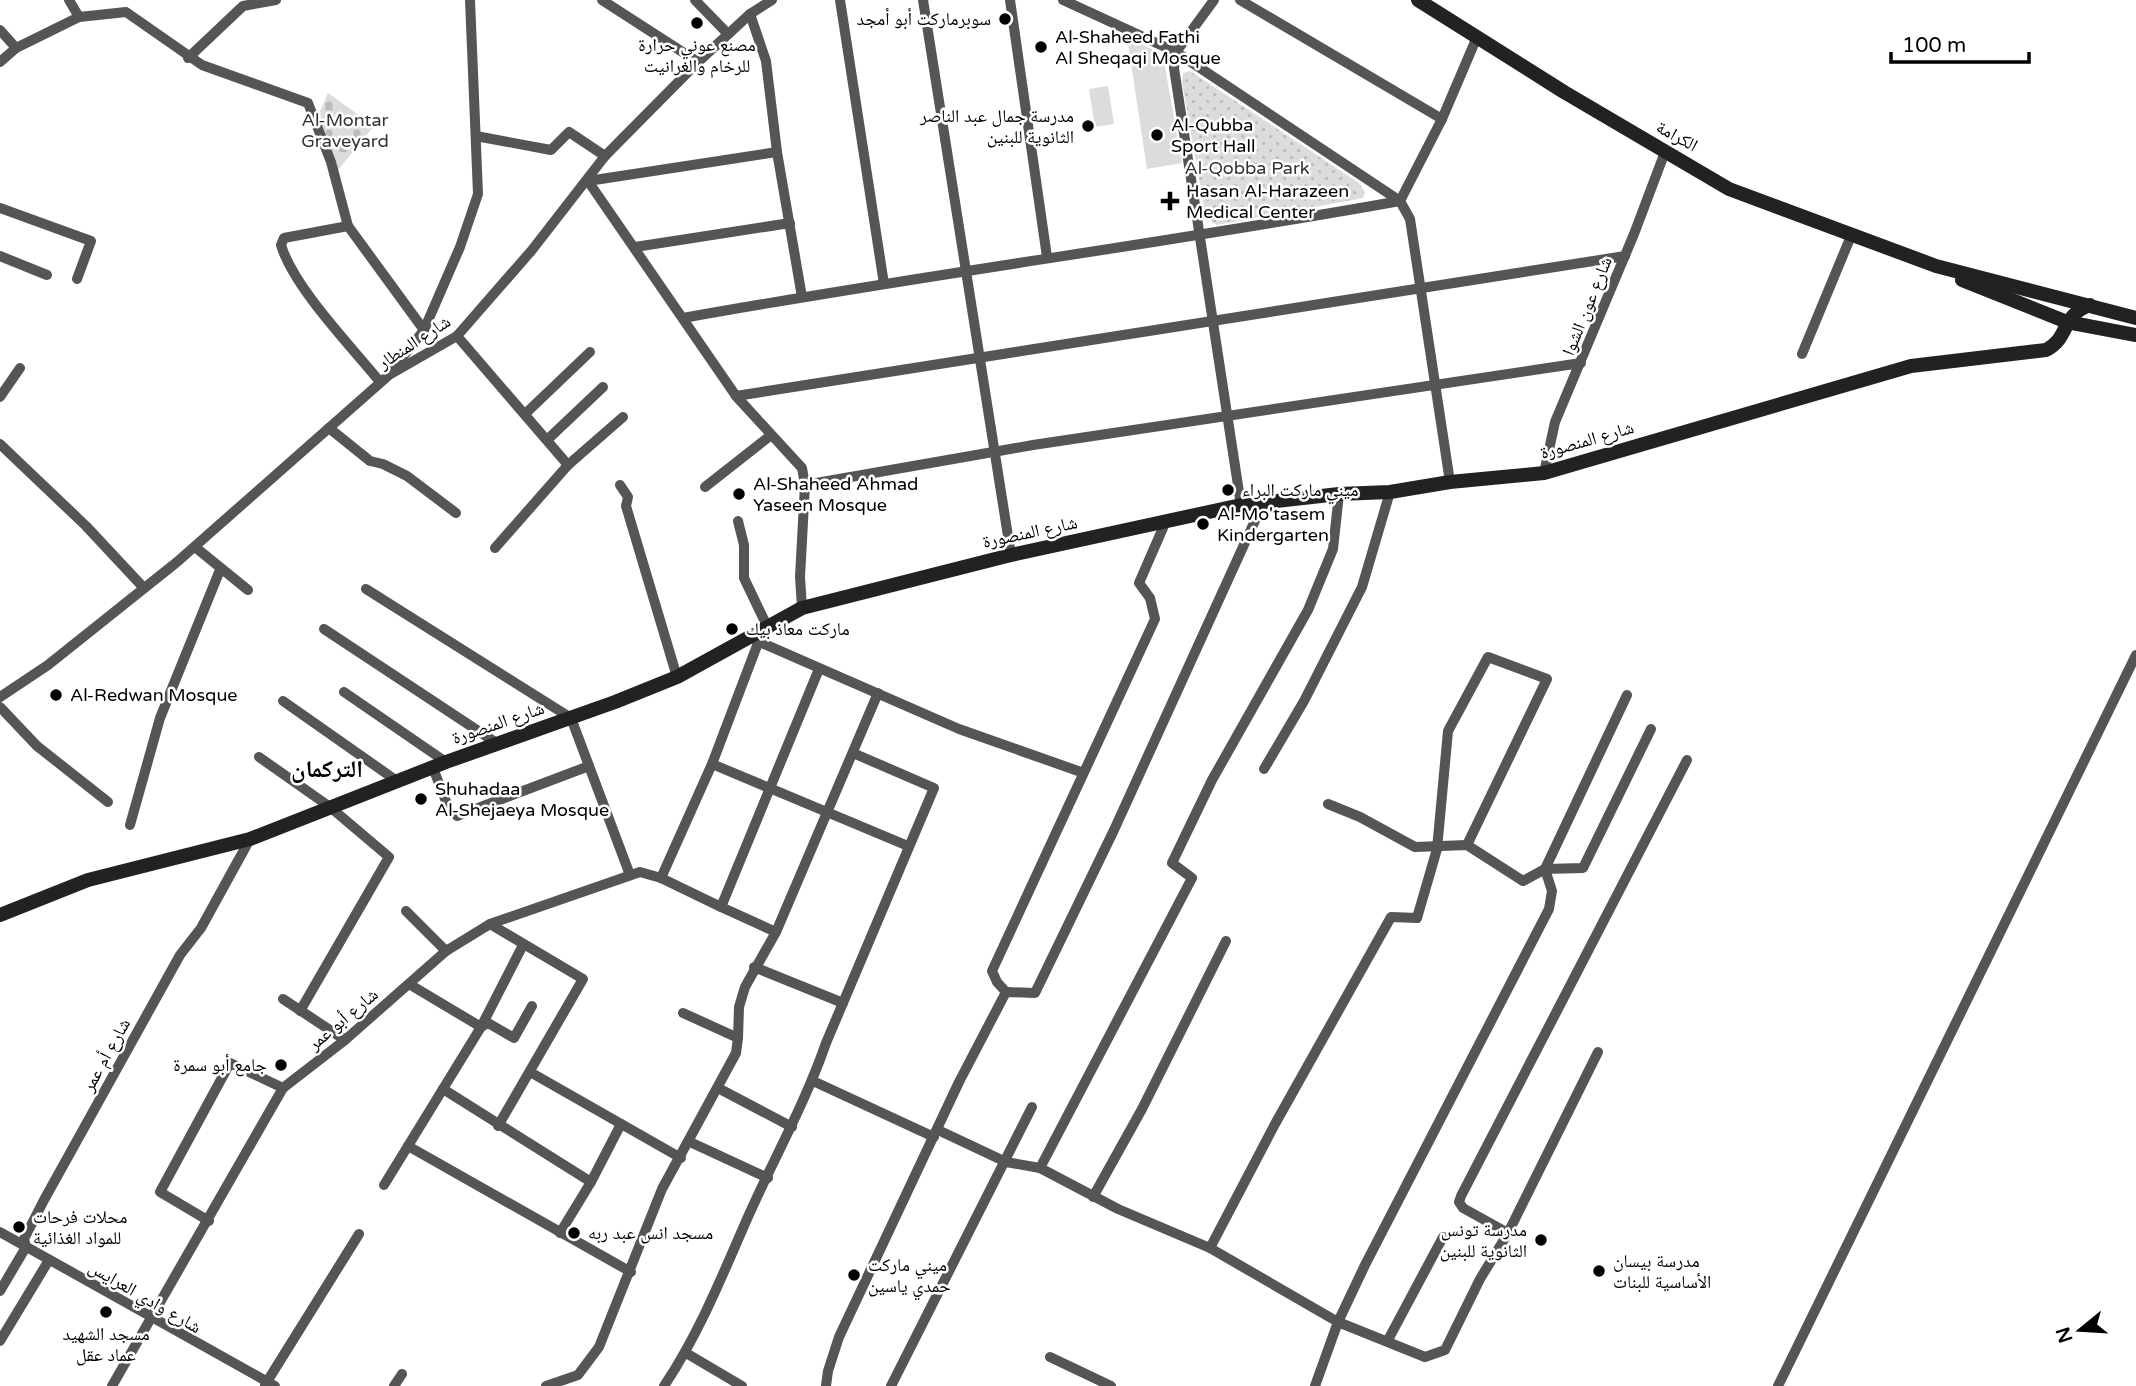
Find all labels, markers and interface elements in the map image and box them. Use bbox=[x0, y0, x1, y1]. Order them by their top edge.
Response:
place label: سوبرماركت أبو أمجد bbox=[857, 8, 991, 30]
marker: سوبرماركت أبو أمجد bbox=[997, 11, 1013, 27]
marker: مصنع عوني حرارة للرخام والغرانيت bbox=[689, 15, 705, 31]
scale bar bbox=[1891, 21, 2029, 65]
place label: Al-Shaheed Fathi Al Sheqaqi Mosque bbox=[1055, 26, 1221, 69]
text: 100 m bbox=[1902, 33, 1966, 58]
place label: مصنع عوني حرارة للرخام والغرانيت bbox=[638, 34, 756, 78]
marker: Al-Shaheed Fathi Al Sheqaqi Mosque bbox=[1033, 39, 1049, 55]
place label: مدرسة جمال عبد الناصر الثانوية للبنين bbox=[919, 105, 1074, 148]
park label: Al-Montar Graveyard bbox=[301, 109, 389, 152]
place label: Al-Qubba Sport Hall bbox=[1171, 114, 1255, 157]
street label: الكرامة bbox=[1652, 116, 1702, 156]
marker: مدرسة جمال عبد الناصر الثانوية للبنين bbox=[1080, 118, 1096, 134]
marker: Al-Qubba Sport Hall bbox=[1149, 127, 1165, 143]
park label: Al-Qobba Park bbox=[1184, 157, 1310, 179]
place label: Hasan Al-Harazeen Medical Center bbox=[1186, 180, 1349, 223]
marker: Hasan Al-Harazeen Medical Center bbox=[1160, 191, 1180, 211]
street label: شارع عون الشوا bbox=[1557, 253, 1617, 359]
street label: شارع المنطار bbox=[373, 310, 455, 374]
street label: شارع المنصورة bbox=[1538, 416, 1636, 464]
place label: Al-Shaheed Ahmad Yaseen Mosque bbox=[753, 473, 918, 516]
place label: ميني ماركت البراء bbox=[1242, 479, 1358, 505]
marker: ميني ماركت البراء bbox=[1220, 482, 1236, 498]
marker: Al-Shaheed Ahmad Yaseen Mosque bbox=[731, 486, 747, 502]
place label: Al-Mo'tasem Kindergarten bbox=[1217, 503, 1329, 546]
street label: شارع المنصورة bbox=[981, 511, 1079, 553]
marker: Al-Mo'tasem Kindergarten bbox=[1195, 516, 1211, 532]
place label: ماركت معاذ بيك bbox=[746, 618, 850, 640]
marker: ماركت معاذ بيك bbox=[724, 621, 740, 637]
place label: Al-Redwan Mosque bbox=[70, 684, 238, 706]
marker: Al-Redwan Mosque bbox=[48, 687, 64, 703]
street label: شارع المنصورة bbox=[449, 697, 547, 749]
district label: التركمان bbox=[291, 755, 363, 784]
place label: Shuhadaa Al-Shejaeya Mosque bbox=[435, 778, 609, 821]
marker: Shuhadaa Al-Shejaeya Mosque bbox=[413, 791, 429, 807]
street label: شارع أبو عمر bbox=[303, 983, 383, 1055]
street label: شارع أم عمر bbox=[76, 1014, 136, 1097]
place label: جامع أبو سمرة bbox=[173, 1054, 267, 1077]
marker: جامع أبو سمرة bbox=[273, 1057, 289, 1073]
place label: محلات فرحات للمواد الغذائية bbox=[33, 1206, 127, 1249]
marker: محلات فرحات للمواد الغذائية bbox=[11, 1219, 27, 1235]
place label: مدرسة تونس الثانوية للبنين bbox=[1440, 1219, 1527, 1262]
place label: مسجد انس عبد ربه bbox=[588, 1222, 713, 1244]
marker: مسجد انس عبد ربه bbox=[566, 1225, 582, 1241]
marker: مدرسة تونس الثانوية للبنين bbox=[1533, 1232, 1549, 1248]
place label: مدرسة بيسان الأساسية للبنات bbox=[1613, 1250, 1711, 1293]
place label: ميني ماركت حمدي ياسين bbox=[868, 1254, 951, 1301]
street label: شارع وادي العرايس bbox=[83, 1256, 205, 1341]
marker: مدرسة بيسان الأساسية للبنات bbox=[1591, 1263, 1607, 1279]
marker: ميني ماركت حمدي ياسين bbox=[846, 1267, 862, 1283]
north arrow bbox=[2045, 1295, 2115, 1365]
marker: مسجد الشهيد عماد عقل bbox=[98, 1304, 114, 1320]
place label: مسجد الشهيد عماد عقل bbox=[62, 1323, 150, 1366]
text: N bbox=[2052, 1324, 2078, 1346]

